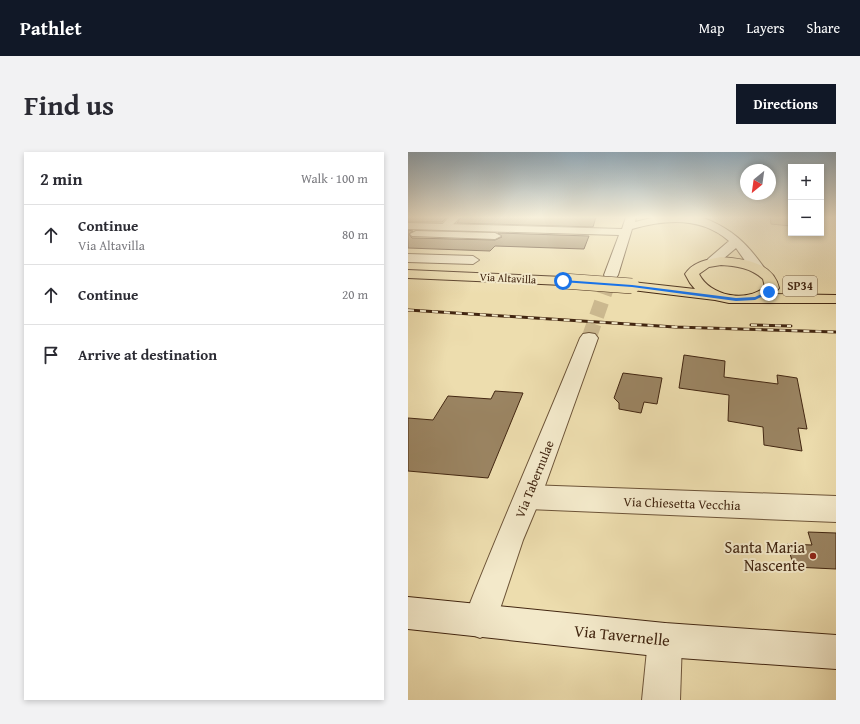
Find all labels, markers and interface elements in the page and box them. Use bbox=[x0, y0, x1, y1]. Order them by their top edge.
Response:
text: Pathlet bbox=[20, 14, 82, 42]
text: Map bbox=[699, 18, 725, 38]
text: Layers bbox=[747, 18, 785, 38]
text: Share bbox=[807, 18, 840, 38]
text: Find us bbox=[24, 84, 114, 125]
button: Directions bbox=[736, 84, 836, 124]
north arrow bbox=[740, 164, 776, 200]
map controls bbox=[788, 164, 824, 236]
button: + bbox=[788, 164, 824, 200]
text: 2 min bbox=[40, 166, 82, 191]
text: Walk · 100 m bbox=[301, 169, 368, 188]
button: − bbox=[788, 200, 824, 236]
text: Continue bbox=[78, 215, 139, 236]
icon: ahead bbox=[40, 224, 62, 246]
text: 80 m bbox=[342, 225, 368, 244]
text: Via Altavilla bbox=[78, 236, 145, 255]
street label: Via Altavilla bbox=[479, 269, 537, 288]
route start bbox=[554, 272, 572, 290]
road number: SP34 bbox=[783, 276, 817, 296]
route end bbox=[760, 283, 778, 301]
icon: ahead bbox=[40, 284, 62, 306]
text: Continue bbox=[78, 284, 139, 305]
text: 20 m bbox=[342, 285, 368, 304]
icon: arrive bbox=[40, 344, 62, 366]
text: Arrive at destination bbox=[78, 344, 217, 365]
street label: Via Tabernulae bbox=[510, 437, 559, 521]
street label: Via Chiesetta Vecchia bbox=[623, 492, 742, 515]
place label: Santa Maria Nascente bbox=[725, 535, 805, 577]
marker: Santa Maria Nascente bbox=[808, 551, 818, 561]
street label: Via Tavernelle bbox=[573, 618, 671, 652]

